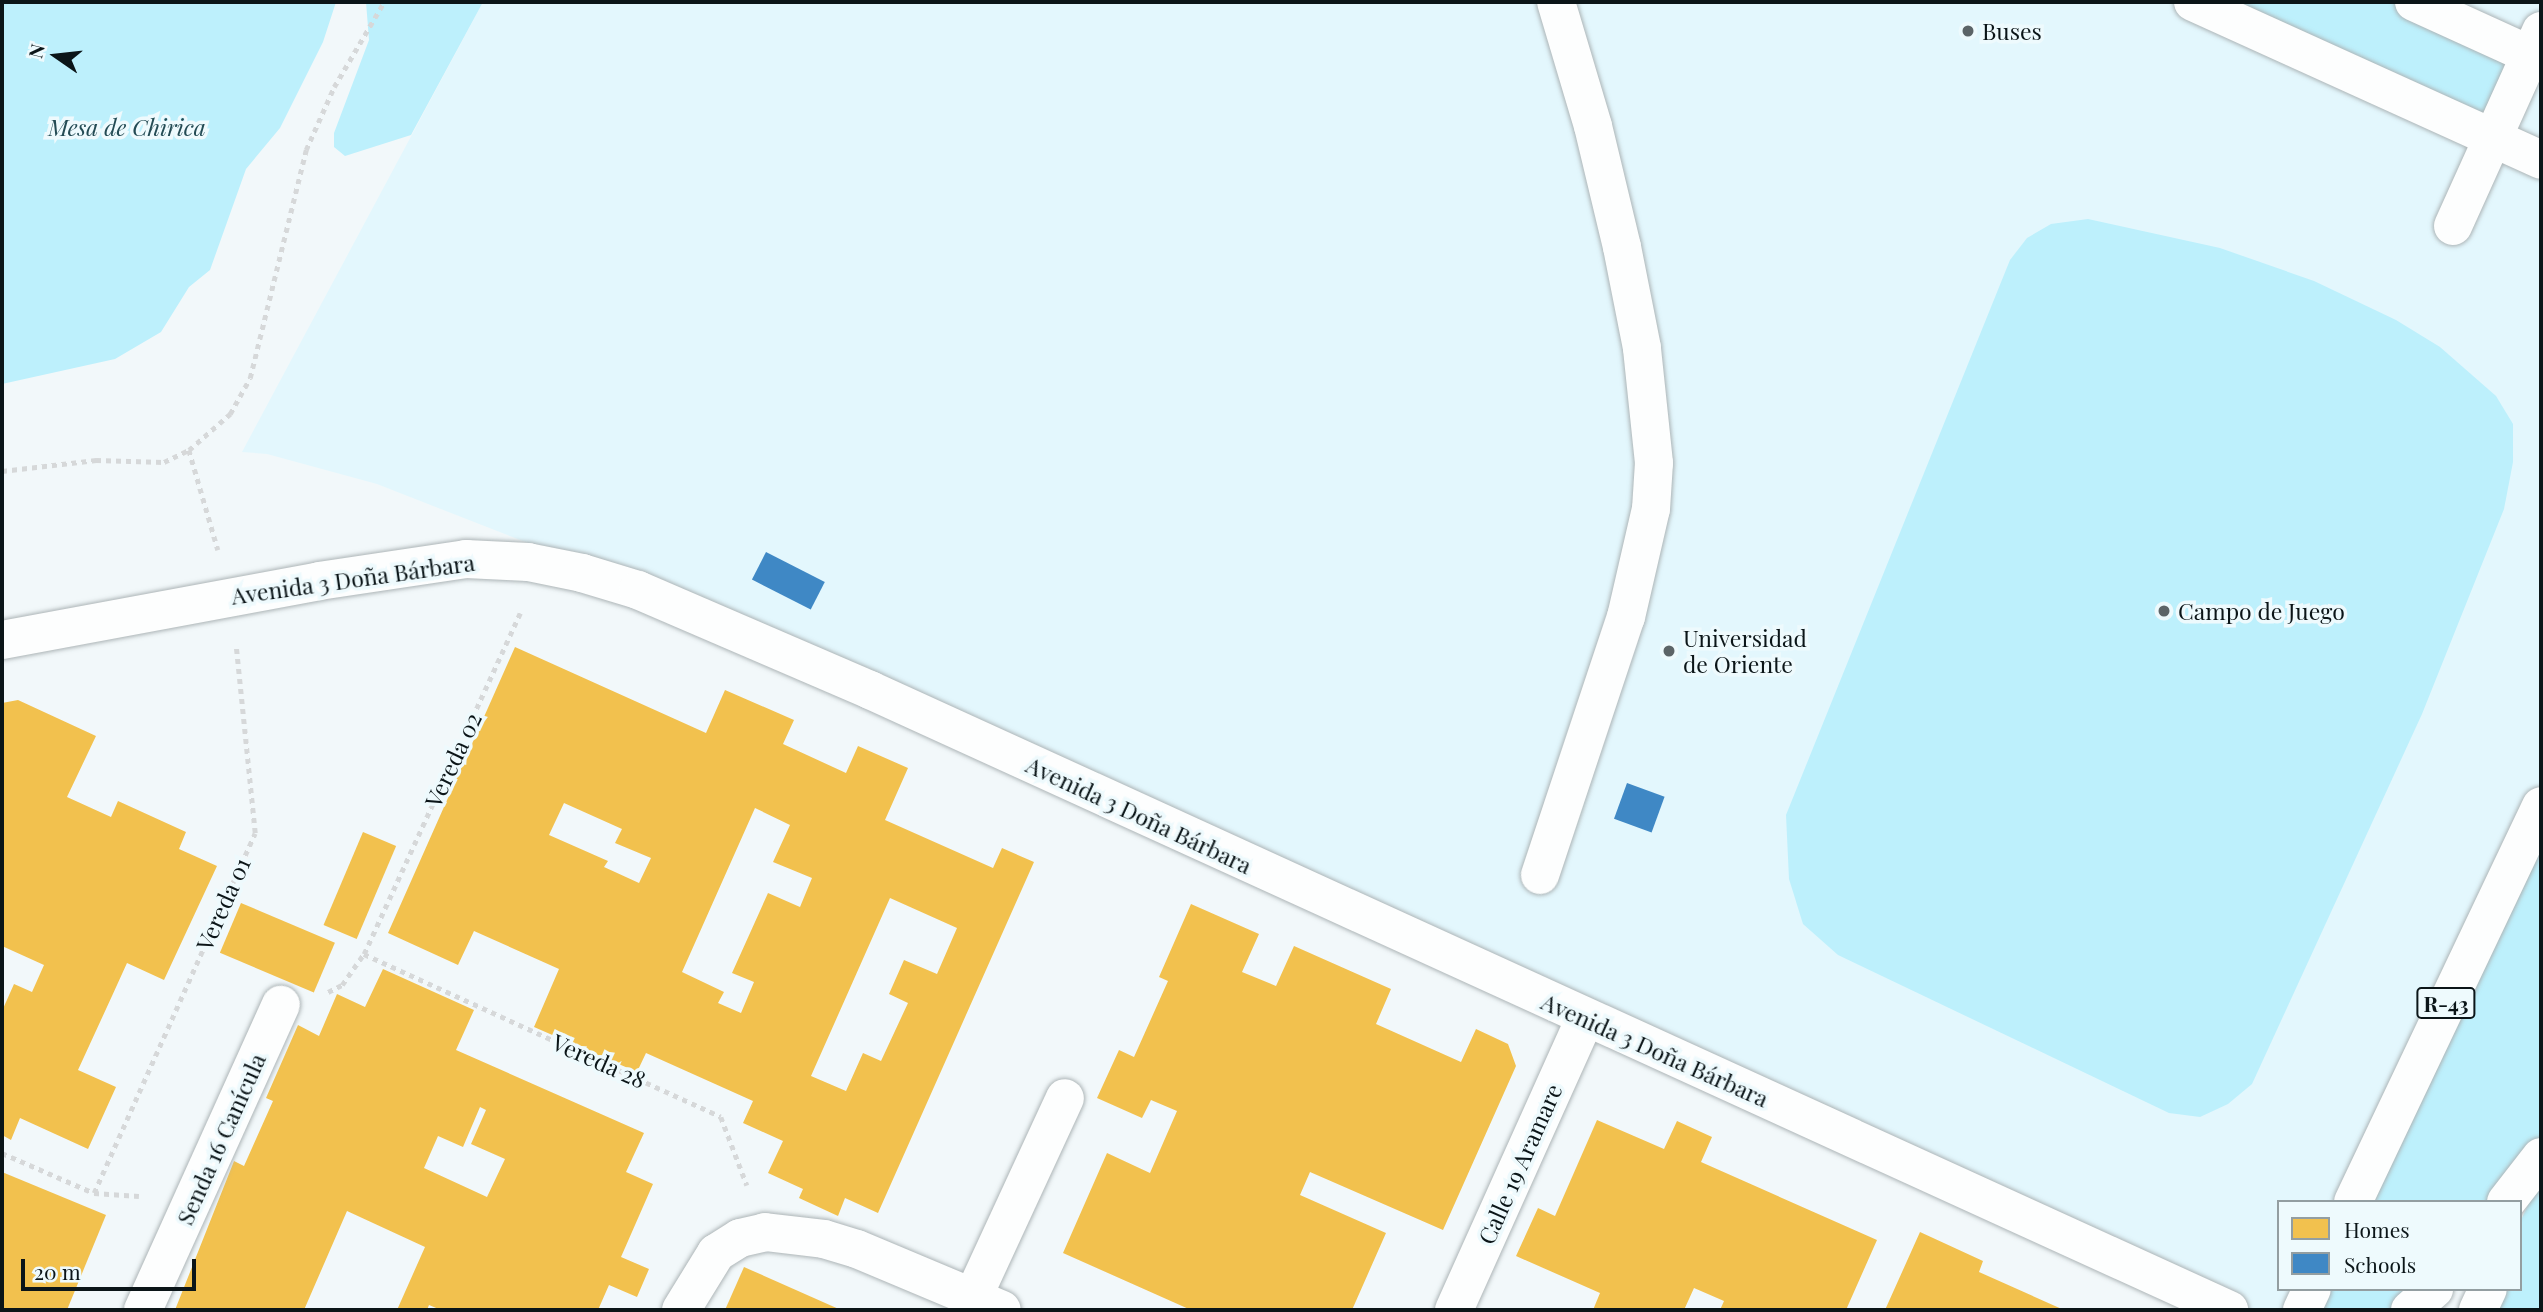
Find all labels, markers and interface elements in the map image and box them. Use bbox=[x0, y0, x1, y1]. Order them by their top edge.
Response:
place label: Buses bbox=[1982, 17, 2042, 45]
north arrow bbox=[21, 21, 91, 91]
marker: Buses bbox=[1960, 23, 1976, 39]
text: N bbox=[21, 41, 50, 61]
park label: Mesa de Chirica bbox=[48, 113, 206, 141]
street label: Avenida 3 Doña Bárbara bbox=[229, 548, 477, 610]
place label: Campo de Juego bbox=[2178, 597, 2345, 625]
marker: Campo de Juego bbox=[2156, 603, 2172, 619]
place label: Universidad de Oriente bbox=[1683, 624, 1807, 678]
marker: Universidad de Oriente bbox=[1661, 643, 1677, 659]
street label: Vereda 02 bbox=[419, 708, 487, 812]
street label: Avenida 3 Doña Bárbara bbox=[1022, 750, 1256, 880]
street label: Vereda 01 bbox=[190, 853, 256, 955]
road number: R-43 bbox=[2416, 986, 2476, 1020]
street label: Avenida 3 Doña Bárbara bbox=[1537, 987, 1773, 1113]
street label: Vereda 28 bbox=[548, 1028, 650, 1094]
street label: Senda 16 Canícula bbox=[171, 1049, 271, 1229]
street label: Calle 19 Aramare bbox=[1472, 1079, 1568, 1249]
legend bbox=[2277, 1200, 2522, 1291]
text: Homes bbox=[2344, 1215, 2410, 1243]
scale bar bbox=[24, 1246, 200, 1290]
text: Schools bbox=[2344, 1250, 2416, 1278]
text: 20 m bbox=[34, 1257, 81, 1285]

